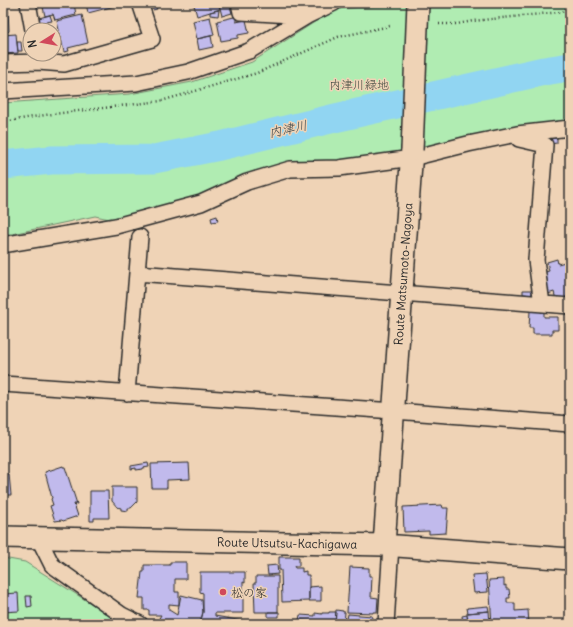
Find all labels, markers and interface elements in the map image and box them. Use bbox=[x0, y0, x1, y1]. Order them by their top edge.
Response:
north arrow bbox=[22, 22, 62, 62]
text: N bbox=[25, 39, 40, 49]
park label: 内津川緑地 bbox=[329, 77, 389, 92]
water label: 内津川 bbox=[267, 117, 309, 141]
street label: Route Matsumoto-Nagoya bbox=[391, 202, 415, 346]
street label: Route Utsutsu-Kachigawa bbox=[217, 534, 357, 552]
place label: 松の家 bbox=[231, 585, 267, 600]
marker: 松の家 bbox=[218, 587, 228, 597]

